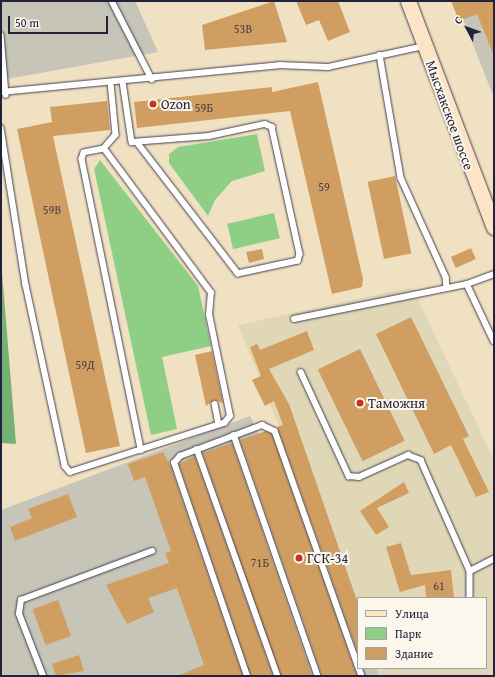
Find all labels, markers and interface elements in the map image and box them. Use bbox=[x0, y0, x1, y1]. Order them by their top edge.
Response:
scale bar bbox=[10, 8, 110, 34]
north arrow bbox=[447, 8, 487, 48]
text: С bbox=[450, 13, 466, 28]
text: 50 m bbox=[15, 14, 39, 31]
house number: 53В bbox=[234, 22, 252, 36]
street label: Мысхакское шоссе bbox=[422, 58, 478, 172]
place label: Ozon bbox=[161, 96, 191, 112]
marker: Ozon bbox=[148, 99, 158, 109]
house number: 59Б bbox=[195, 101, 213, 115]
house number: 59 bbox=[318, 180, 330, 194]
house number: 59В bbox=[43, 203, 61, 217]
house number: 59Д bbox=[75, 358, 95, 372]
place label: Таможня bbox=[368, 395, 425, 411]
marker: Таможня bbox=[355, 398, 365, 408]
place label: ГСК-34 bbox=[307, 550, 348, 566]
marker: ГСК-34 bbox=[294, 553, 304, 563]
house number: 71Б bbox=[251, 556, 269, 570]
house number: 61 bbox=[433, 579, 445, 593]
legend bbox=[357, 597, 487, 669]
text: Улица bbox=[395, 605, 429, 622]
text: Парк bbox=[395, 625, 421, 642]
text: Здание bbox=[395, 645, 433, 662]

